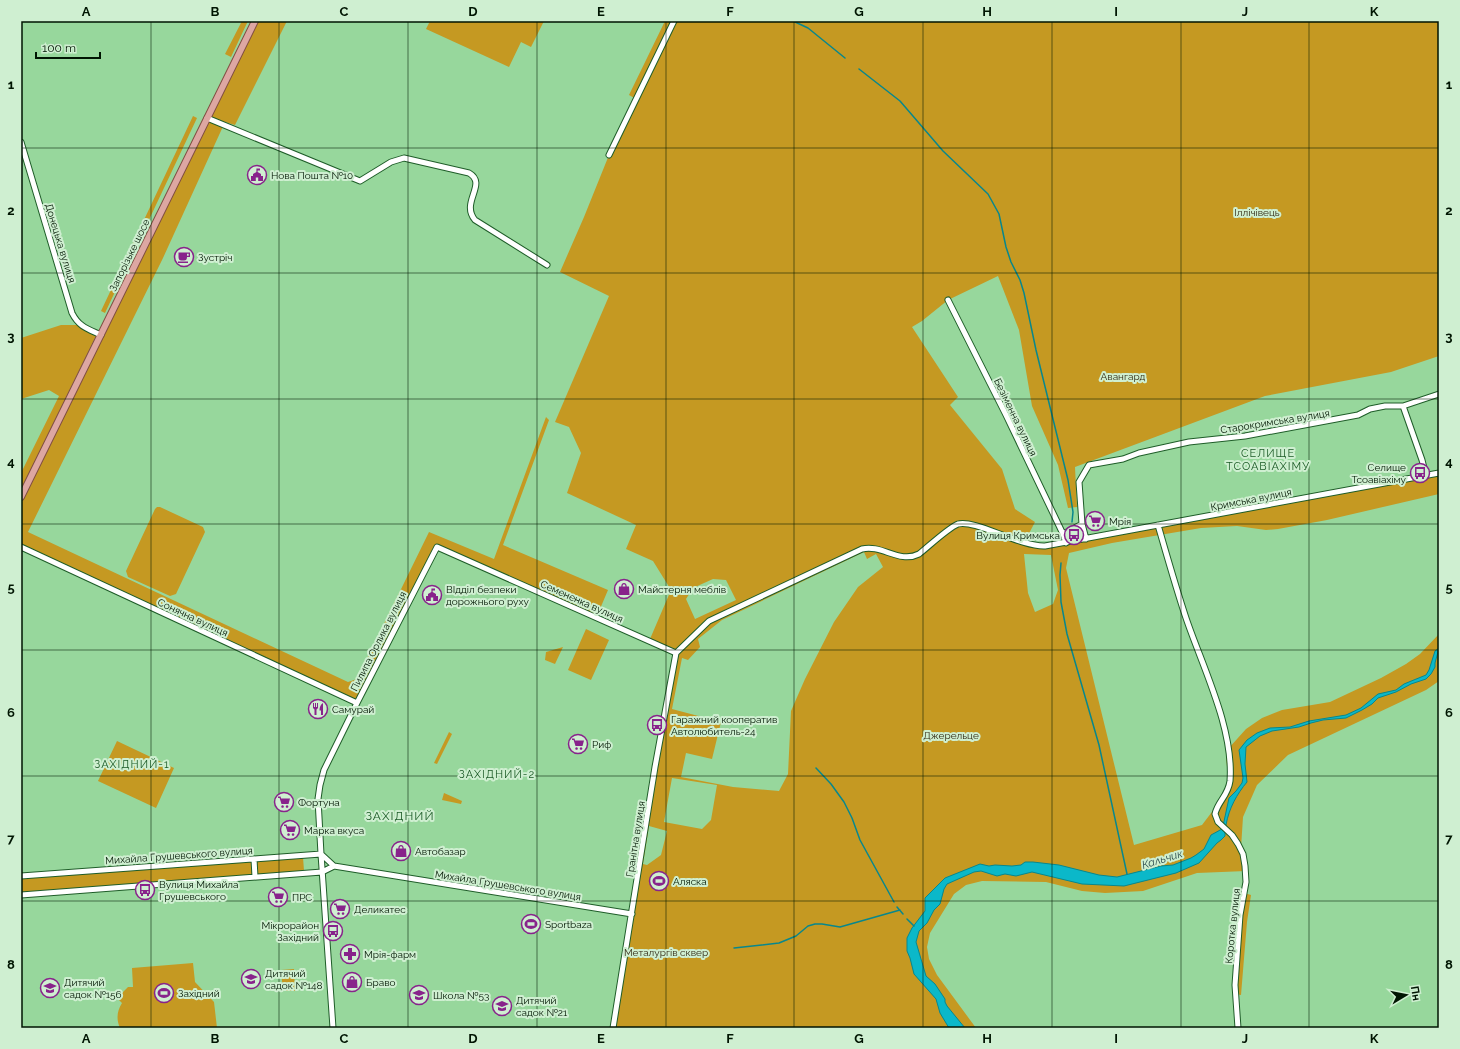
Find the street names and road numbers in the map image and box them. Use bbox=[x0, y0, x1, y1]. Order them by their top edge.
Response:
street label: Донецька вулиця bbox=[43, 202, 78, 284]
street label: Запорізьке шосе bbox=[107, 217, 152, 293]
street label: Безіменна вулиця bbox=[992, 377, 1039, 458]
street label: Старокримська вулиця bbox=[1220, 407, 1330, 436]
street label: Кримська вулиця bbox=[1210, 486, 1293, 513]
street label: Семененка вулиця bbox=[539, 578, 625, 625]
street label: Пилипа Орлика вулиця bbox=[349, 590, 408, 693]
street label: Сонячна вулиця bbox=[156, 596, 230, 639]
street label: Гранітна вулиця bbox=[624, 800, 647, 878]
street label: Михайла Грушевського вулиця bbox=[105, 845, 253, 866]
street label: Михайла Грушевського вулиця bbox=[434, 869, 582, 902]
street label: Коротка вулиця bbox=[1223, 888, 1242, 964]

